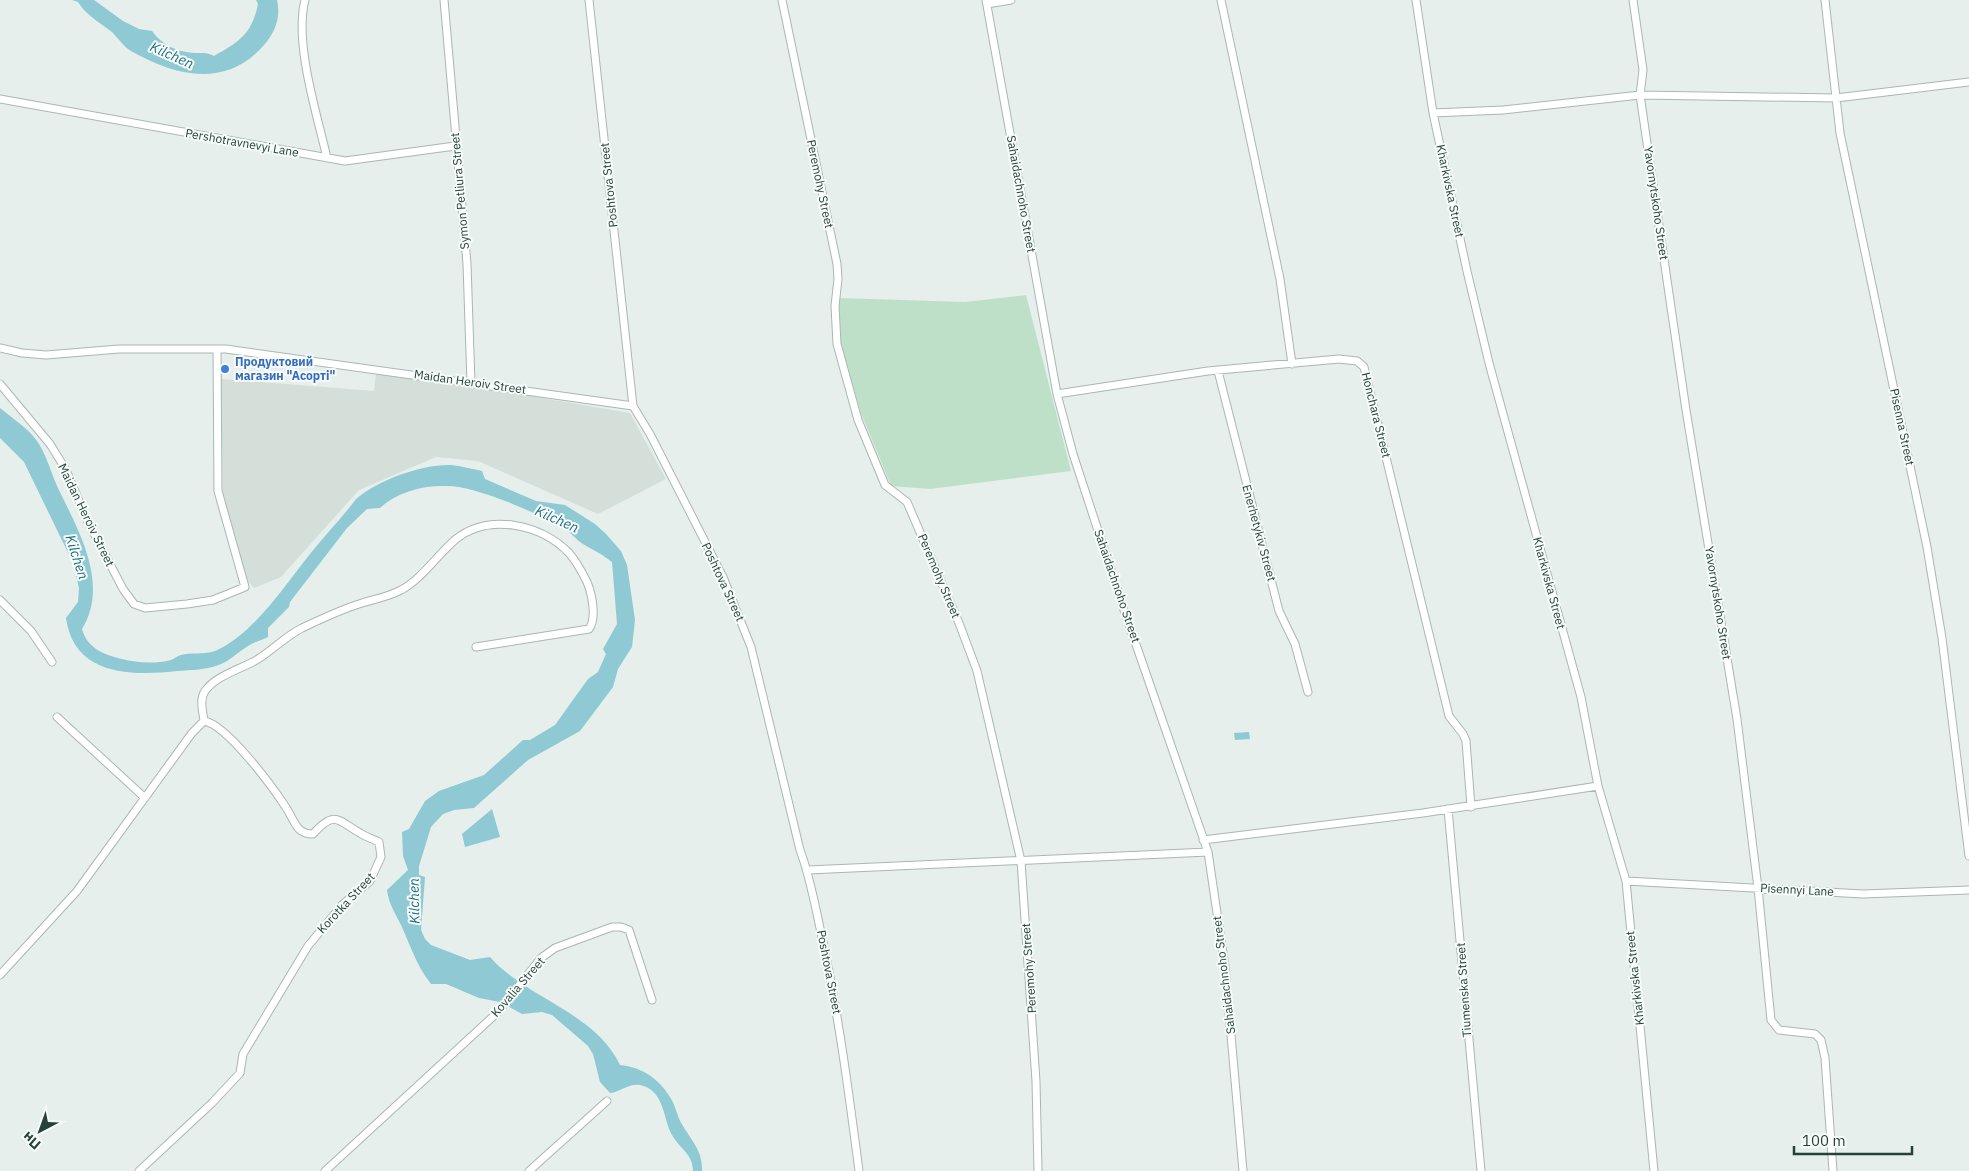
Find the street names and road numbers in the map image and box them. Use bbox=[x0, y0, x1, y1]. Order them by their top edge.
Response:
street label: Pershotravnevyi Lane bbox=[184, 125, 300, 160]
street label: Symon Petliura Street bbox=[447, 132, 472, 250]
street label: Sahaidachnoho Street bbox=[1004, 134, 1039, 254]
street label: Peremohy Street bbox=[804, 138, 837, 230]
street label: Poshtova Street bbox=[597, 142, 620, 228]
street label: Kharkivska Street bbox=[1433, 143, 1468, 239]
street label: Yavornytskoho Street bbox=[1641, 145, 1672, 261]
street label: Maidan Heroiv Street bbox=[413, 366, 527, 397]
street label: Honchara Street bbox=[1359, 370, 1394, 459]
street label: Pisenna Street bbox=[1887, 387, 1918, 467]
street label: Maidan Heroiv Street bbox=[55, 461, 118, 569]
street label: Enerhetykiv Street bbox=[1239, 483, 1280, 583]
street label: Sahaidachnoho Street bbox=[1091, 527, 1144, 644]
street label: Peremohy Street bbox=[915, 531, 964, 620]
street label: Kharkivska Street bbox=[1530, 535, 1569, 631]
street label: Poshtova Street bbox=[699, 540, 748, 624]
street label: Yavornytskoho Street bbox=[1702, 545, 1735, 661]
street label: Korotka Street bbox=[314, 869, 378, 936]
street label: Pisennyi Lane bbox=[1760, 880, 1835, 899]
street label: Sahaidachnoho Street bbox=[1209, 915, 1238, 1035]
street label: Peremohy Street bbox=[1018, 923, 1039, 1014]
street label: Poshtova Street bbox=[814, 929, 845, 1015]
street label: Kharkivska Street bbox=[1622, 930, 1647, 1026]
street label: Tiumenska Street bbox=[1453, 942, 1474, 1038]
street label: Kovalia Street bbox=[488, 954, 548, 1020]

